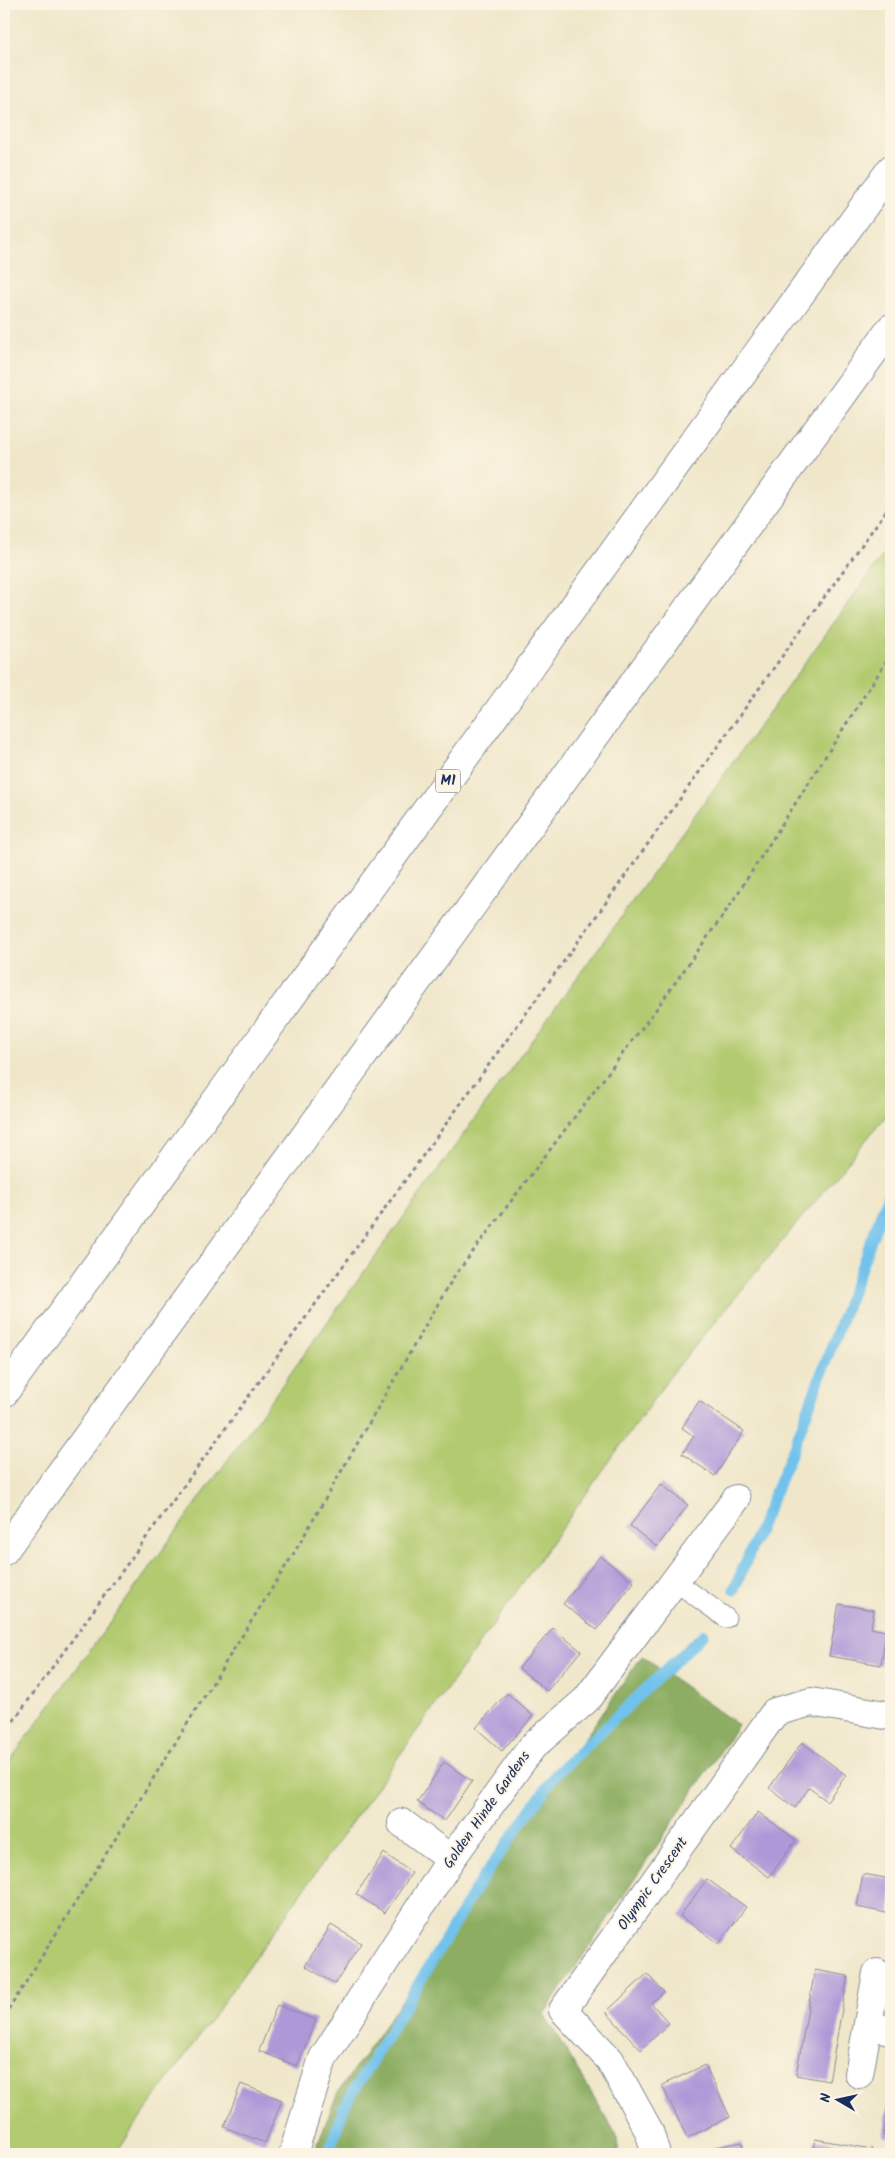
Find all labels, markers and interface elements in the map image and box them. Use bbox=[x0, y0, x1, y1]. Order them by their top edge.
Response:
road number: M1 bbox=[436, 769, 460, 792]
street label: Golden Hinde Gardens bbox=[437, 1745, 537, 1874]
street label: Olympic Crescent bbox=[612, 1832, 694, 1936]
north arrow bbox=[812, 2076, 862, 2126]
text: N bbox=[815, 2092, 838, 2104]

